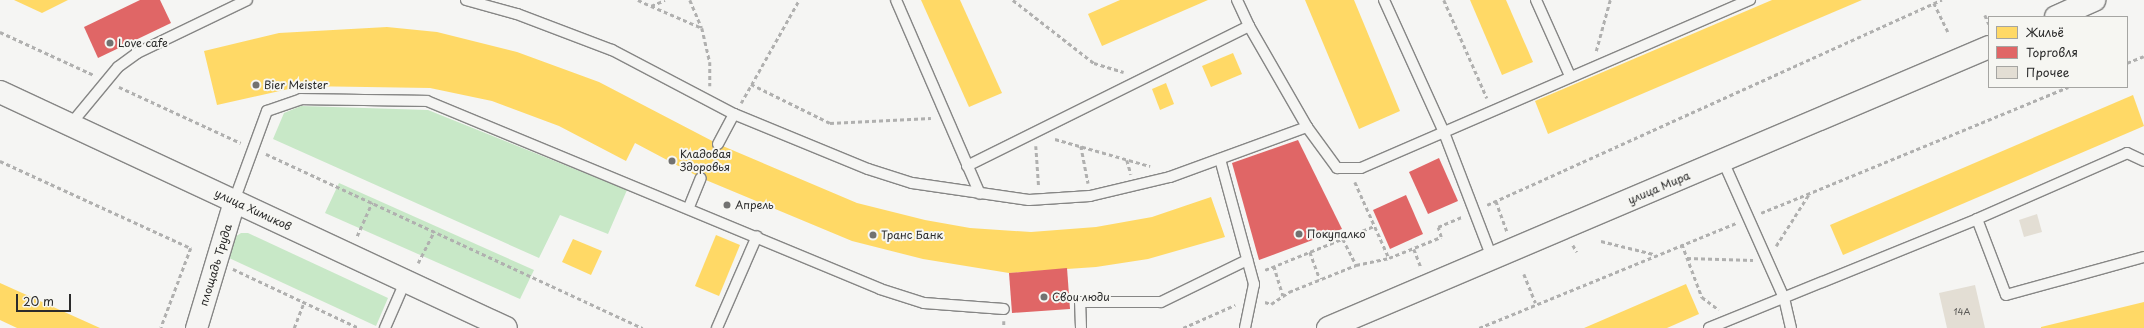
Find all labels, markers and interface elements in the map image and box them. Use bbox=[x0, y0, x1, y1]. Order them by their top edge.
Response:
legend bbox=[1988, 16, 2128, 88]
text: Жильё bbox=[2026, 23, 2064, 41]
place label: Love cafe bbox=[118, 36, 168, 50]
marker: Love cafe bbox=[105, 38, 115, 48]
text: Торговля bbox=[2026, 43, 2078, 61]
text: Прочее bbox=[2026, 63, 2069, 81]
place label: Bier Meister bbox=[264, 78, 329, 92]
marker: Bier Meister bbox=[251, 80, 261, 90]
place label: Кладовая Здоровья bbox=[680, 148, 731, 174]
marker: Кладовая Здоровья bbox=[667, 156, 677, 166]
street label: улица Мира bbox=[1626, 169, 1692, 207]
street label: улица Химиков bbox=[212, 186, 294, 234]
place label: Апрель bbox=[735, 198, 774, 212]
marker: Апрель bbox=[722, 200, 732, 210]
street label: площадь Труда bbox=[197, 223, 235, 307]
place label: Покупалко bbox=[1307, 227, 1366, 241]
place label: Транс Банк bbox=[881, 228, 943, 242]
marker: Покупалко bbox=[1294, 229, 1304, 239]
marker: Транс Банк bbox=[868, 230, 878, 240]
scale bar bbox=[18, 286, 73, 312]
place label: Свои люди bbox=[1052, 290, 1110, 304]
text: 20 m bbox=[23, 292, 54, 310]
marker: Свои люди bbox=[1039, 292, 1049, 302]
house number: 14А bbox=[1954, 306, 1970, 316]

